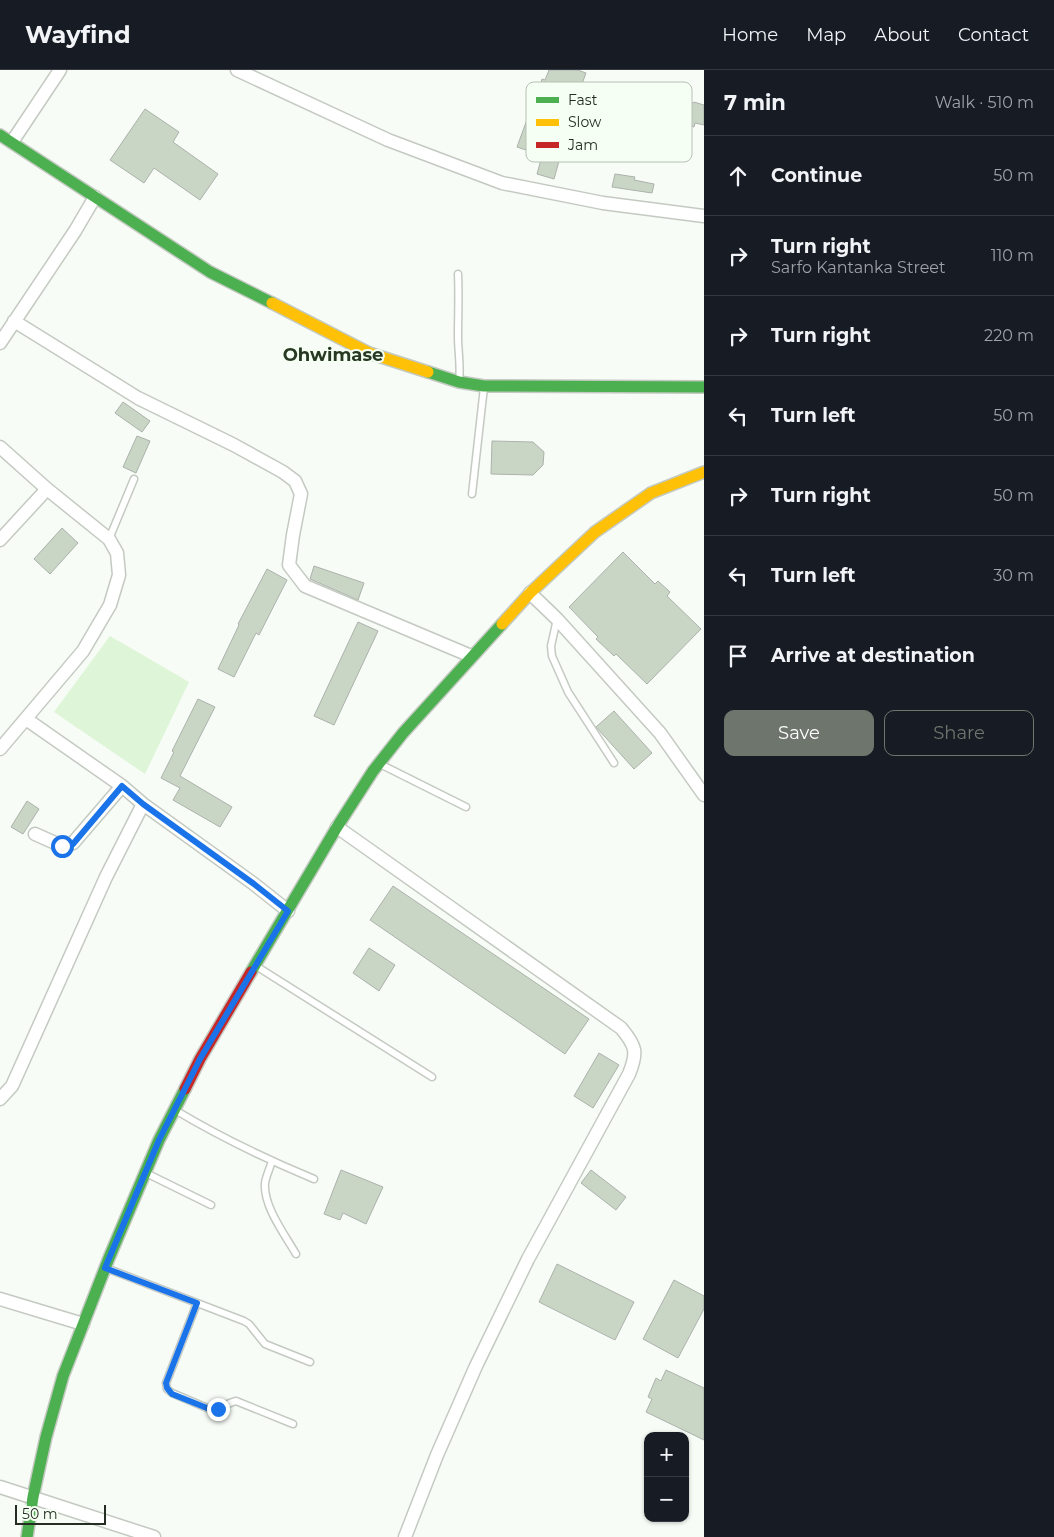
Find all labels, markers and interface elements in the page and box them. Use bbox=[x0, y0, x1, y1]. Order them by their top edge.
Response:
text: Wayfind bbox=[25, 20, 131, 49]
text: Home bbox=[722, 24, 778, 46]
text: Map bbox=[806, 24, 846, 46]
text: About bbox=[874, 24, 930, 46]
text: Contact bbox=[958, 24, 1029, 46]
legend bbox=[526, 82, 692, 162]
text: 7 min bbox=[724, 90, 786, 115]
text: Fast bbox=[568, 91, 598, 109]
text: Walk · 510 m bbox=[935, 93, 1034, 112]
text: Slow bbox=[568, 113, 602, 131]
text: Jam bbox=[567, 136, 598, 154]
icon: ahead bbox=[724, 162, 752, 190]
text: Continue bbox=[771, 164, 862, 187]
text: 50 m bbox=[993, 166, 1034, 185]
text: Turn right bbox=[771, 235, 871, 258]
icon: right bbox=[724, 242, 752, 270]
text: 110 m bbox=[991, 246, 1034, 265]
text: Sarfo Kantanka Street bbox=[771, 258, 945, 277]
icon: right bbox=[724, 322, 752, 350]
text: Turn right bbox=[771, 324, 871, 347]
text: 220 m bbox=[984, 326, 1034, 345]
district label: Ohwimase bbox=[283, 344, 383, 366]
icon: left bbox=[724, 402, 752, 430]
text: Turn left bbox=[771, 404, 856, 427]
text: 50 m bbox=[993, 406, 1034, 425]
icon: right bbox=[724, 482, 752, 510]
text: Turn right bbox=[771, 484, 871, 507]
text: 50 m bbox=[993, 486, 1034, 505]
icon: left bbox=[724, 562, 752, 590]
text: Turn left bbox=[771, 564, 856, 587]
text: 30 m bbox=[993, 566, 1034, 585]
icon: arrive bbox=[724, 642, 752, 670]
text: Arrive at destination bbox=[771, 644, 975, 667]
button: Save bbox=[724, 710, 874, 756]
button: Share bbox=[884, 710, 1034, 756]
route start bbox=[51, 835, 74, 858]
route end bbox=[207, 1398, 230, 1421]
map controls bbox=[644, 1432, 689, 1522]
button: + bbox=[644, 1432, 689, 1477]
button: − bbox=[644, 1477, 689, 1522]
scale bar bbox=[15, 1502, 106, 1525]
text: 50 m bbox=[22, 1505, 58, 1523]

